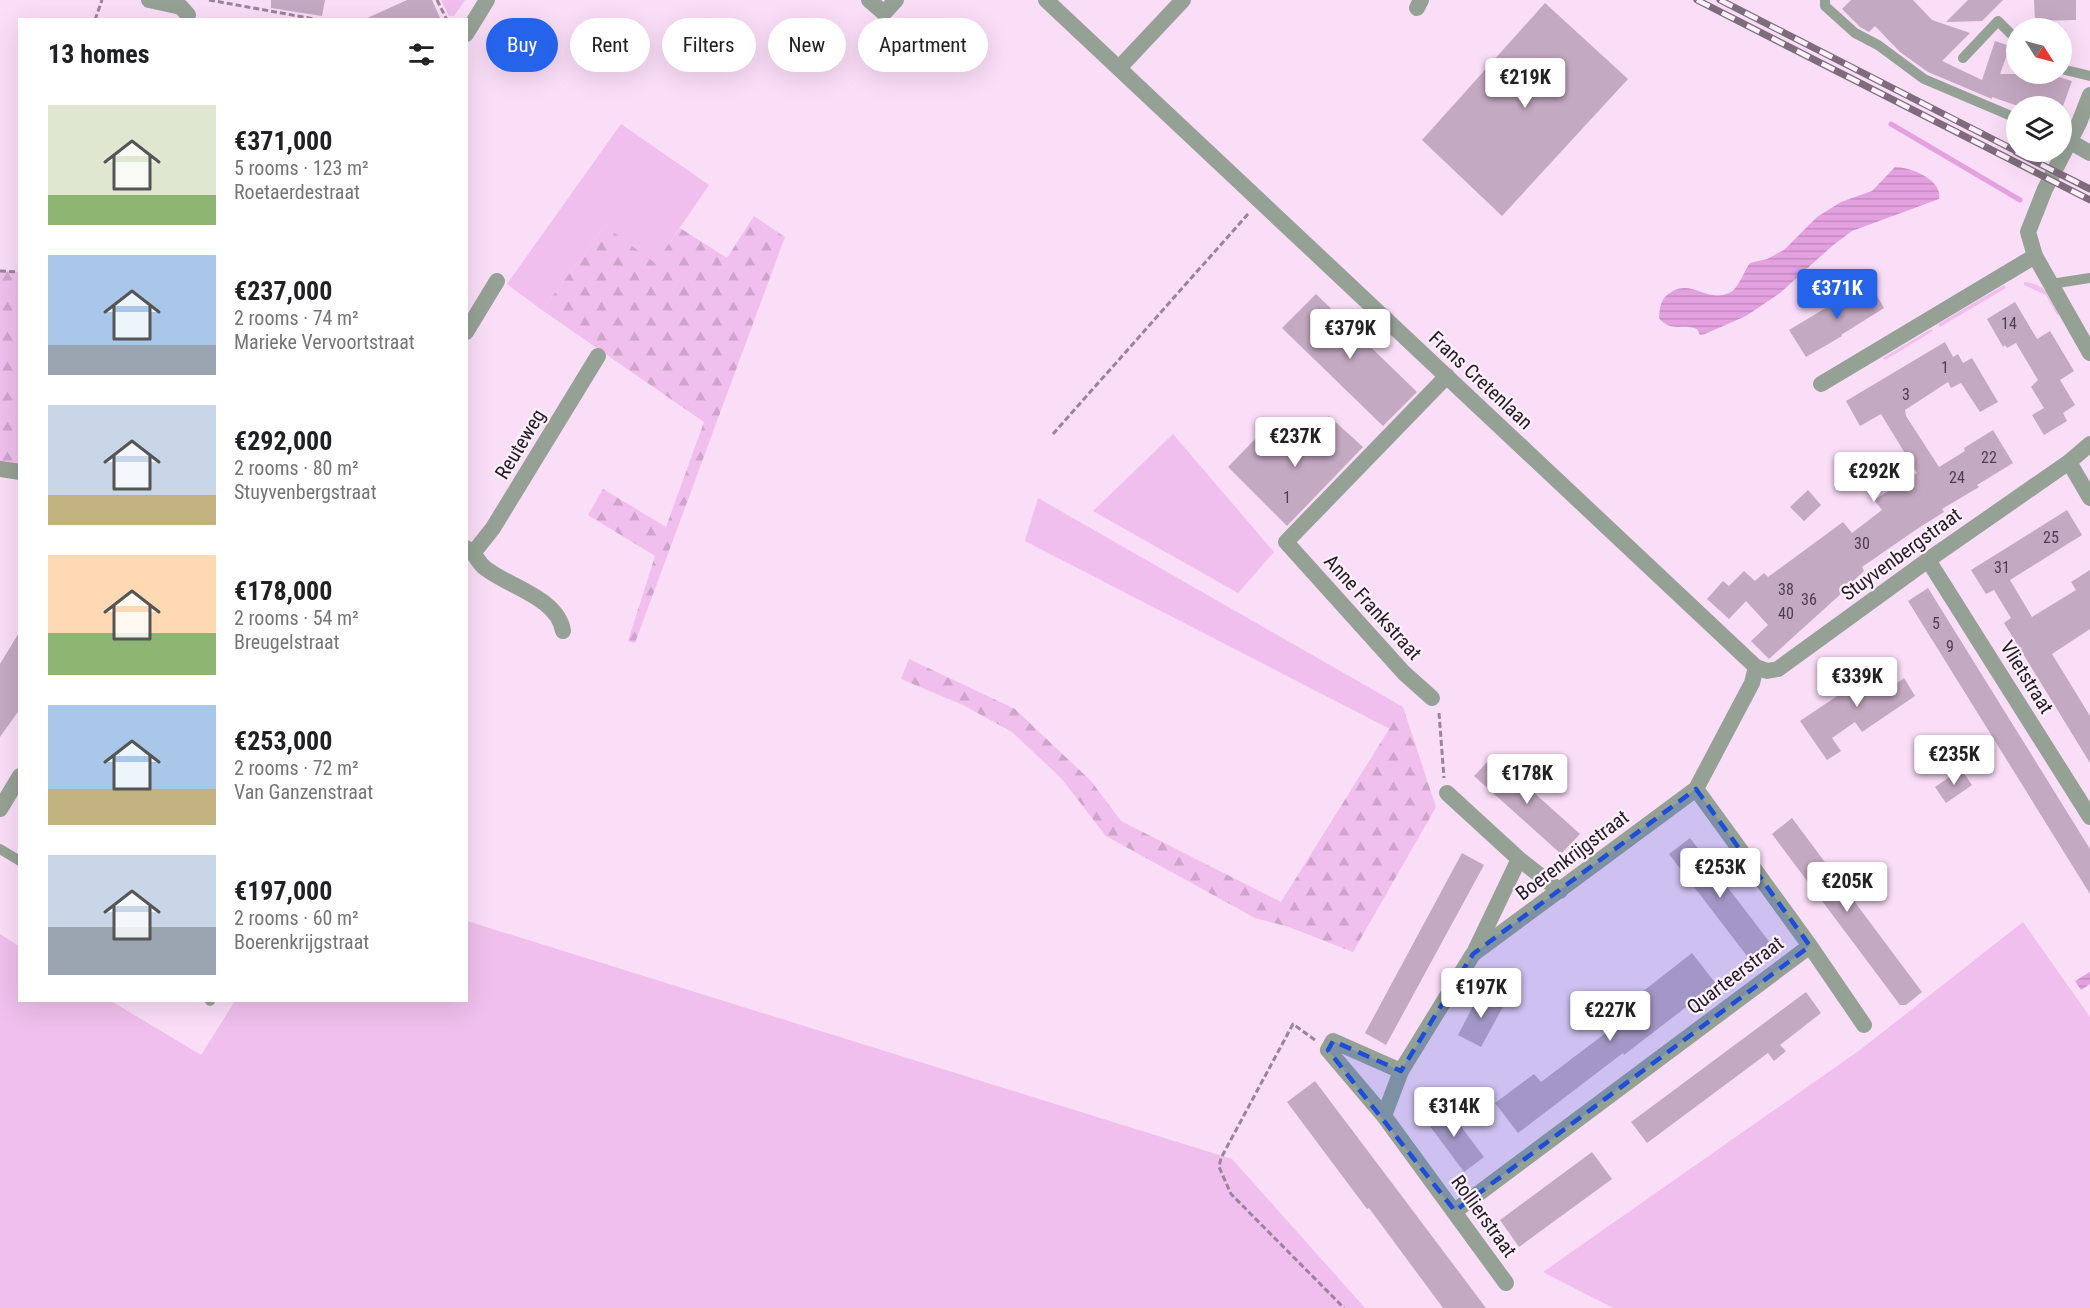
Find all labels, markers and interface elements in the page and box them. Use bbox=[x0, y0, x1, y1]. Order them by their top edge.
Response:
chip: Buy bbox=[486, 18, 558, 72]
chip: Rent bbox=[570, 18, 650, 72]
chip: Filters bbox=[662, 18, 756, 72]
chip: New bbox=[768, 18, 846, 72]
chip: Apartment bbox=[858, 18, 988, 72]
north arrow bbox=[2006, 18, 2072, 84]
map controls bbox=[2006, 18, 2072, 162]
icon: filters bbox=[405, 38, 438, 71]
text: 13 homes bbox=[48, 39, 150, 69]
pin: €219K bbox=[1483, 58, 1567, 109]
text: €219K bbox=[1499, 65, 1551, 89]
button: layers bbox=[2006, 96, 2072, 162]
text: €371,000 bbox=[234, 126, 332, 156]
icon: home bbox=[96, 129, 168, 201]
text: 5 rooms · 123 m² bbox=[234, 156, 369, 180]
text: Roetaerdestraat bbox=[234, 180, 360, 204]
pin: €371K bbox=[1795, 269, 1879, 320]
text: €237,000 bbox=[234, 276, 332, 306]
text: €371K bbox=[1811, 276, 1863, 300]
icon: home bbox=[96, 279, 168, 351]
text: 2 rooms · 74 m² bbox=[234, 306, 359, 330]
pin: €379K bbox=[1308, 309, 1392, 360]
house number: 14 bbox=[2001, 314, 2017, 333]
text: €379K bbox=[1324, 316, 1376, 340]
street label: Frans Cretenlaan bbox=[1424, 326, 1538, 434]
text: Marieke Vervoortstraat bbox=[234, 330, 415, 354]
house number: 1 bbox=[1941, 358, 1949, 377]
house number: 3 bbox=[1902, 385, 1910, 404]
street label: Reuteweg bbox=[490, 405, 550, 483]
pin: €237K bbox=[1253, 417, 1337, 468]
text: €237K bbox=[1269, 424, 1321, 448]
text: €292,000 bbox=[234, 426, 332, 456]
icon: home bbox=[96, 429, 168, 501]
house number: 22 bbox=[1981, 448, 1997, 467]
pin: €292K bbox=[1832, 452, 1916, 503]
text: 2 rooms · 80 m² bbox=[234, 456, 359, 480]
text: €292K bbox=[1848, 459, 1900, 483]
house number: 24 bbox=[1949, 468, 1965, 487]
text: Stuyvenbergstraat bbox=[234, 480, 377, 504]
house number: 1 bbox=[1283, 488, 1291, 507]
street label: Stuyvenbergstraat bbox=[1836, 502, 1966, 606]
house number: 25 bbox=[2043, 528, 2059, 547]
house number: 30 bbox=[1854, 534, 1870, 553]
street label: Anne Frankstraat bbox=[1319, 549, 1427, 665]
house number: 31 bbox=[1994, 558, 2010, 577]
text: €178,000 bbox=[234, 576, 332, 606]
icon: home bbox=[96, 579, 168, 651]
house number: 38 bbox=[1778, 580, 1794, 599]
house number: 36 bbox=[1801, 590, 1817, 609]
house number: 40 bbox=[1778, 604, 1794, 623]
text: 2 rooms · 54 m² bbox=[234, 606, 359, 630]
house number: 5 bbox=[1932, 614, 1940, 633]
text: Breugelstraat bbox=[234, 630, 340, 654]
street label: Vlietstraat bbox=[1995, 636, 2059, 718]
house number: 9 bbox=[1946, 637, 1954, 656]
pin: €339K bbox=[1815, 657, 1899, 708]
text: €339K bbox=[1831, 664, 1883, 688]
text: €253,000 bbox=[234, 726, 332, 756]
icon: home bbox=[96, 729, 168, 801]
pin: €235K bbox=[1912, 735, 1996, 786]
text: €235K bbox=[1928, 742, 1980, 766]
pin: €178K bbox=[1485, 754, 1569, 805]
text: 2 rooms · 72 m² bbox=[234, 756, 359, 780]
text: €178K bbox=[1501, 761, 1553, 785]
text: Van Ganzenstraat bbox=[234, 780, 373, 804]
street label: Boerenkrijgstraat bbox=[1511, 805, 1633, 905]
pin: €253K bbox=[1678, 848, 1762, 899]
text: €253K bbox=[1694, 855, 1746, 879]
pin: €205K bbox=[1805, 862, 1889, 913]
text: €205K bbox=[1821, 869, 1873, 893]
text: €197,000 bbox=[234, 876, 332, 906]
icon: home bbox=[96, 879, 168, 951]
text: 2 rooms · 60 m² bbox=[234, 906, 359, 930]
text: Boerenkrijgstraat bbox=[234, 930, 369, 954]
street label: Quarteerstraat bbox=[1682, 931, 1788, 1019]
pin: €197K bbox=[1439, 968, 1523, 1019]
text: €197K bbox=[1455, 975, 1507, 999]
pin: €227K bbox=[1568, 991, 1652, 1042]
text: €227K bbox=[1584, 998, 1636, 1022]
pin: €314K bbox=[1412, 1087, 1496, 1138]
text: €314K bbox=[1428, 1094, 1480, 1118]
street label: Rollierstraat bbox=[1446, 1170, 1522, 1262]

